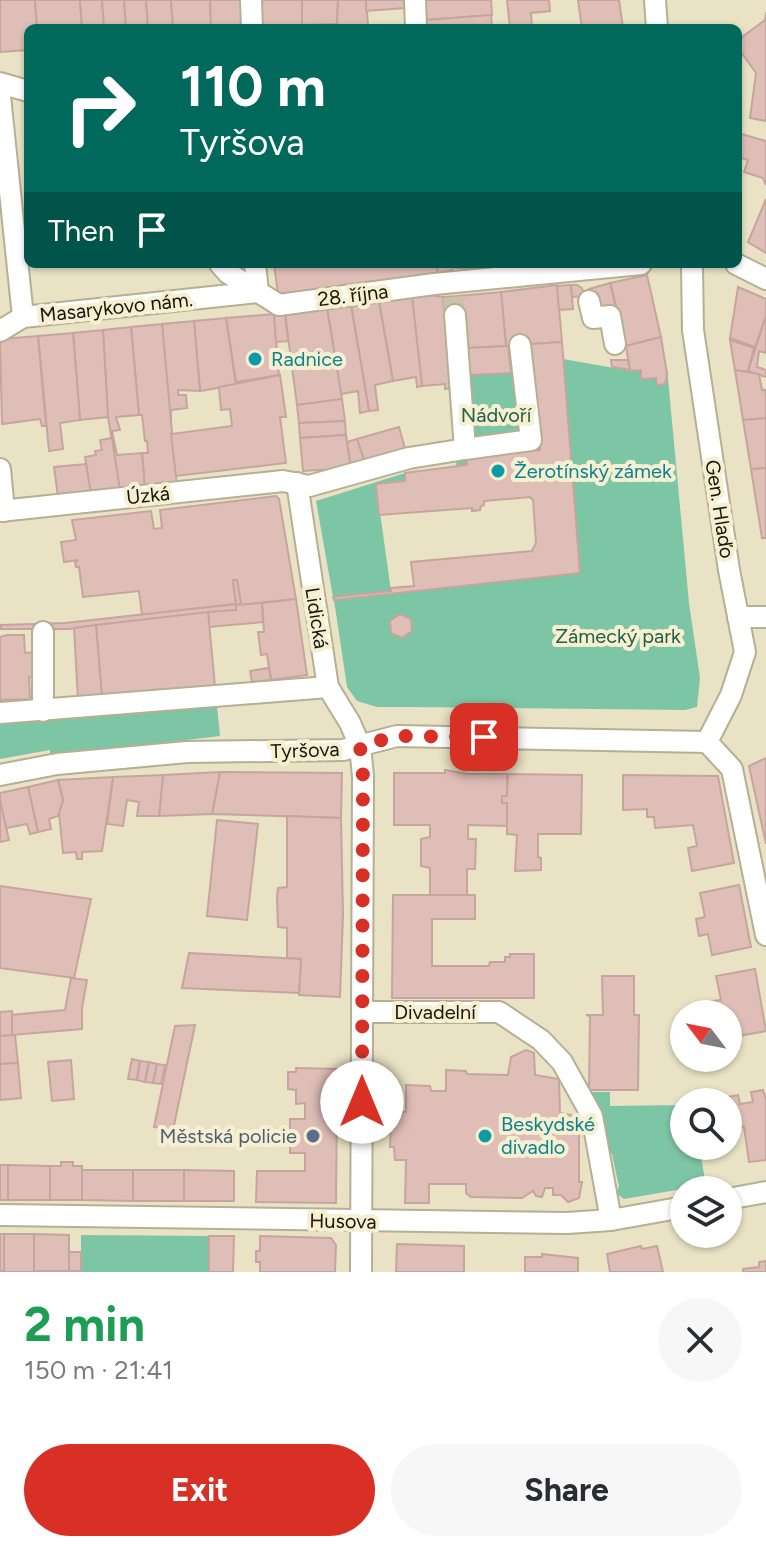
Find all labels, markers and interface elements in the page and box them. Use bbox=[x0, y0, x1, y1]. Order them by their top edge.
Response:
text: 110 m bbox=[180, 53, 326, 120]
icon: right bbox=[48, 56, 152, 160]
text: Tyršova bbox=[180, 121, 305, 164]
icon: arrive bbox=[130, 208, 174, 252]
text: Then bbox=[48, 212, 114, 249]
street label: 28. října bbox=[316, 279, 390, 311]
street label: Masarykovo nám. bbox=[38, 287, 194, 327]
place label: Radnice bbox=[271, 347, 343, 371]
marker: Radnice bbox=[246, 350, 264, 368]
park label: Nádvoří bbox=[461, 403, 533, 427]
street label: Gen. Hlaďo bbox=[700, 458, 740, 560]
place label: Žerotínský zámek bbox=[514, 459, 672, 483]
marker: Žerotínský zámek bbox=[489, 462, 507, 480]
street label: Úzká bbox=[125, 481, 171, 509]
street label: Lidická bbox=[300, 586, 334, 650]
park label: Zámecký park bbox=[555, 624, 681, 648]
pin bbox=[450, 703, 518, 771]
icon: arrive bbox=[462, 715, 506, 759]
street label: Tyršova bbox=[270, 737, 340, 763]
street label: Divadelní bbox=[394, 1000, 477, 1024]
north arrow bbox=[670, 1000, 742, 1072]
map controls bbox=[670, 1000, 742, 1248]
position arrow bbox=[320, 1060, 404, 1144]
button: search bbox=[670, 1088, 742, 1160]
place label: Beskydské divadlo bbox=[501, 1112, 595, 1159]
place label: Městská policie bbox=[159, 1124, 297, 1148]
marker: Městská policie bbox=[304, 1127, 322, 1145]
marker: Beskydské divadlo bbox=[476, 1127, 494, 1145]
button: layers bbox=[670, 1176, 742, 1248]
street label: Husova bbox=[309, 1208, 377, 1234]
text: 2 min bbox=[24, 1295, 145, 1353]
button: close bbox=[658, 1298, 742, 1382]
text: 150 m · 21:41 bbox=[24, 1354, 173, 1386]
button: Exit bbox=[24, 1444, 375, 1536]
button: Share bbox=[391, 1444, 742, 1536]

